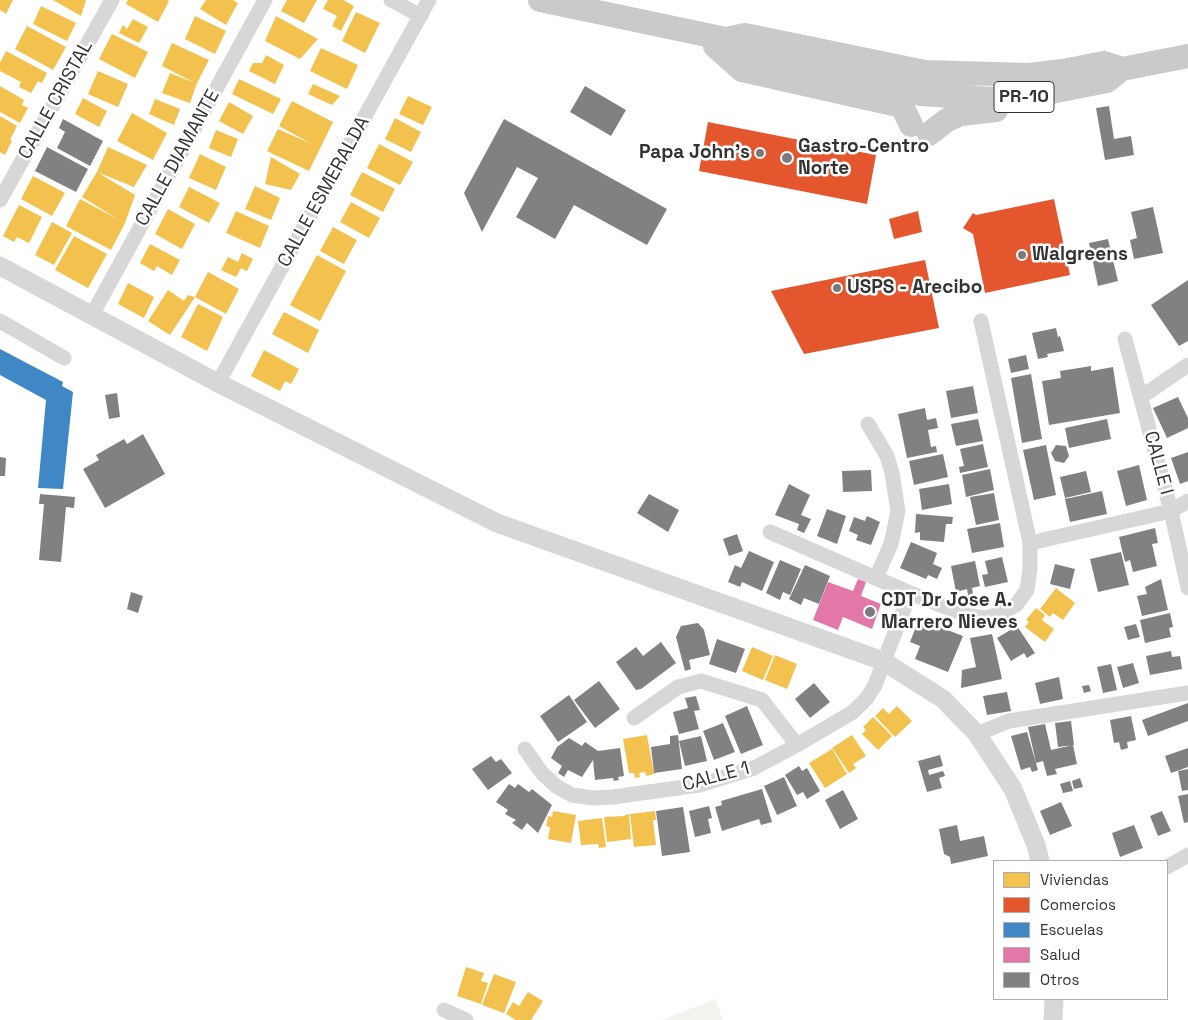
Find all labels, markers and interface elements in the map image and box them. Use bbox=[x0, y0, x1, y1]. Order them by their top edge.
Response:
street label: CALLE CRISTAL bbox=[14, 37, 98, 163]
road number: PR-10 bbox=[994, 81, 1054, 112]
street label: CALLE DIAMANTE bbox=[131, 86, 225, 230]
street label: CALLE ESMERALDA bbox=[273, 113, 375, 271]
place label: Gastro-Centro Norte bbox=[798, 136, 929, 180]
place label: Papa John's bbox=[639, 142, 750, 164]
marker: Papa John's bbox=[754, 147, 766, 159]
marker: Gastro-Centro Norte bbox=[780, 151, 794, 165]
place label: Walgreens bbox=[1032, 244, 1128, 266]
marker: Walgreens bbox=[1016, 249, 1028, 261]
place label: USPS - Arecibo bbox=[847, 277, 982, 299]
marker: USPS - Arecibo bbox=[831, 282, 843, 294]
street label: CALLE I bbox=[1139, 429, 1177, 497]
place label: CDT Dr Jose A. Marrero Nieves bbox=[881, 590, 1018, 634]
marker: CDT Dr Jose A. Marrero Nieves bbox=[863, 605, 877, 619]
street label: CALLE 1 bbox=[680, 757, 752, 797]
legend bbox=[993, 860, 1168, 1000]
text: Viviendas bbox=[1040, 870, 1109, 889]
text: Comercios bbox=[1040, 895, 1116, 914]
text: Escuelas bbox=[1040, 920, 1104, 939]
text: Salud bbox=[1040, 945, 1080, 964]
text: Otros bbox=[1040, 970, 1080, 989]

